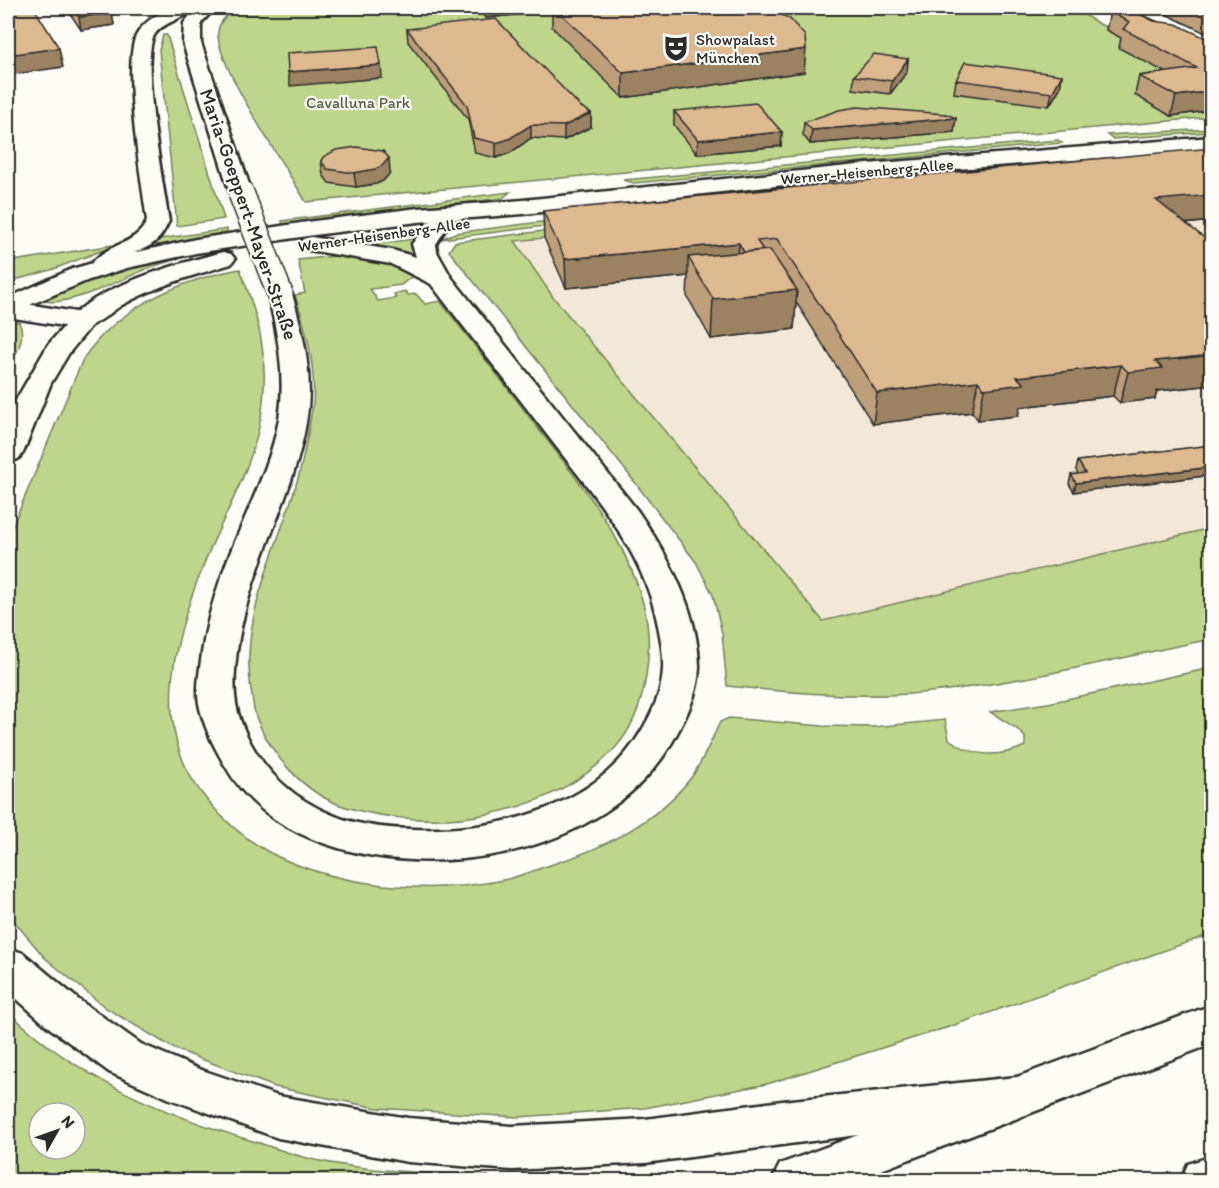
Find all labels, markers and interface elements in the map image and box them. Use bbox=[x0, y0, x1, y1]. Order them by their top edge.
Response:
place label: Showpalast München bbox=[696, 30, 775, 67]
theatre icon: Showpalast München bbox=[661, 33, 691, 63]
street label: Maria-Goeppert-Mayer-Straße bbox=[195, 85, 303, 343]
park label: Cavalluna Park bbox=[306, 93, 411, 112]
street label: Werner-Heisenberg-Allee bbox=[780, 154, 954, 189]
street label: Werner-Heisenberg-Allee bbox=[297, 213, 471, 256]
north arrow bbox=[27, 1101, 87, 1161]
text: N bbox=[57, 1111, 79, 1132]

